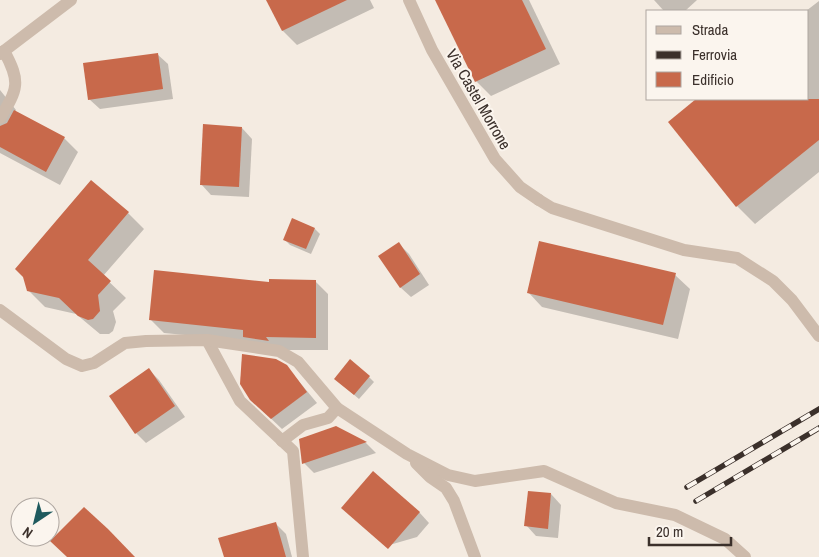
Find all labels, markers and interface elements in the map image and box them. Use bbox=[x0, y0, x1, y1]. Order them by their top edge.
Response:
legend bbox=[646, 10, 809, 100]
text: Strada bbox=[692, 19, 728, 40]
text: Ferrovia bbox=[692, 44, 737, 65]
street label: Via Castel Morrone bbox=[441, 45, 517, 153]
text: Edificio bbox=[692, 69, 734, 90]
north arrow bbox=[10, 497, 60, 547]
scale bar bbox=[649, 514, 732, 546]
text: 20 m bbox=[656, 521, 683, 542]
text: N bbox=[19, 523, 36, 542]

